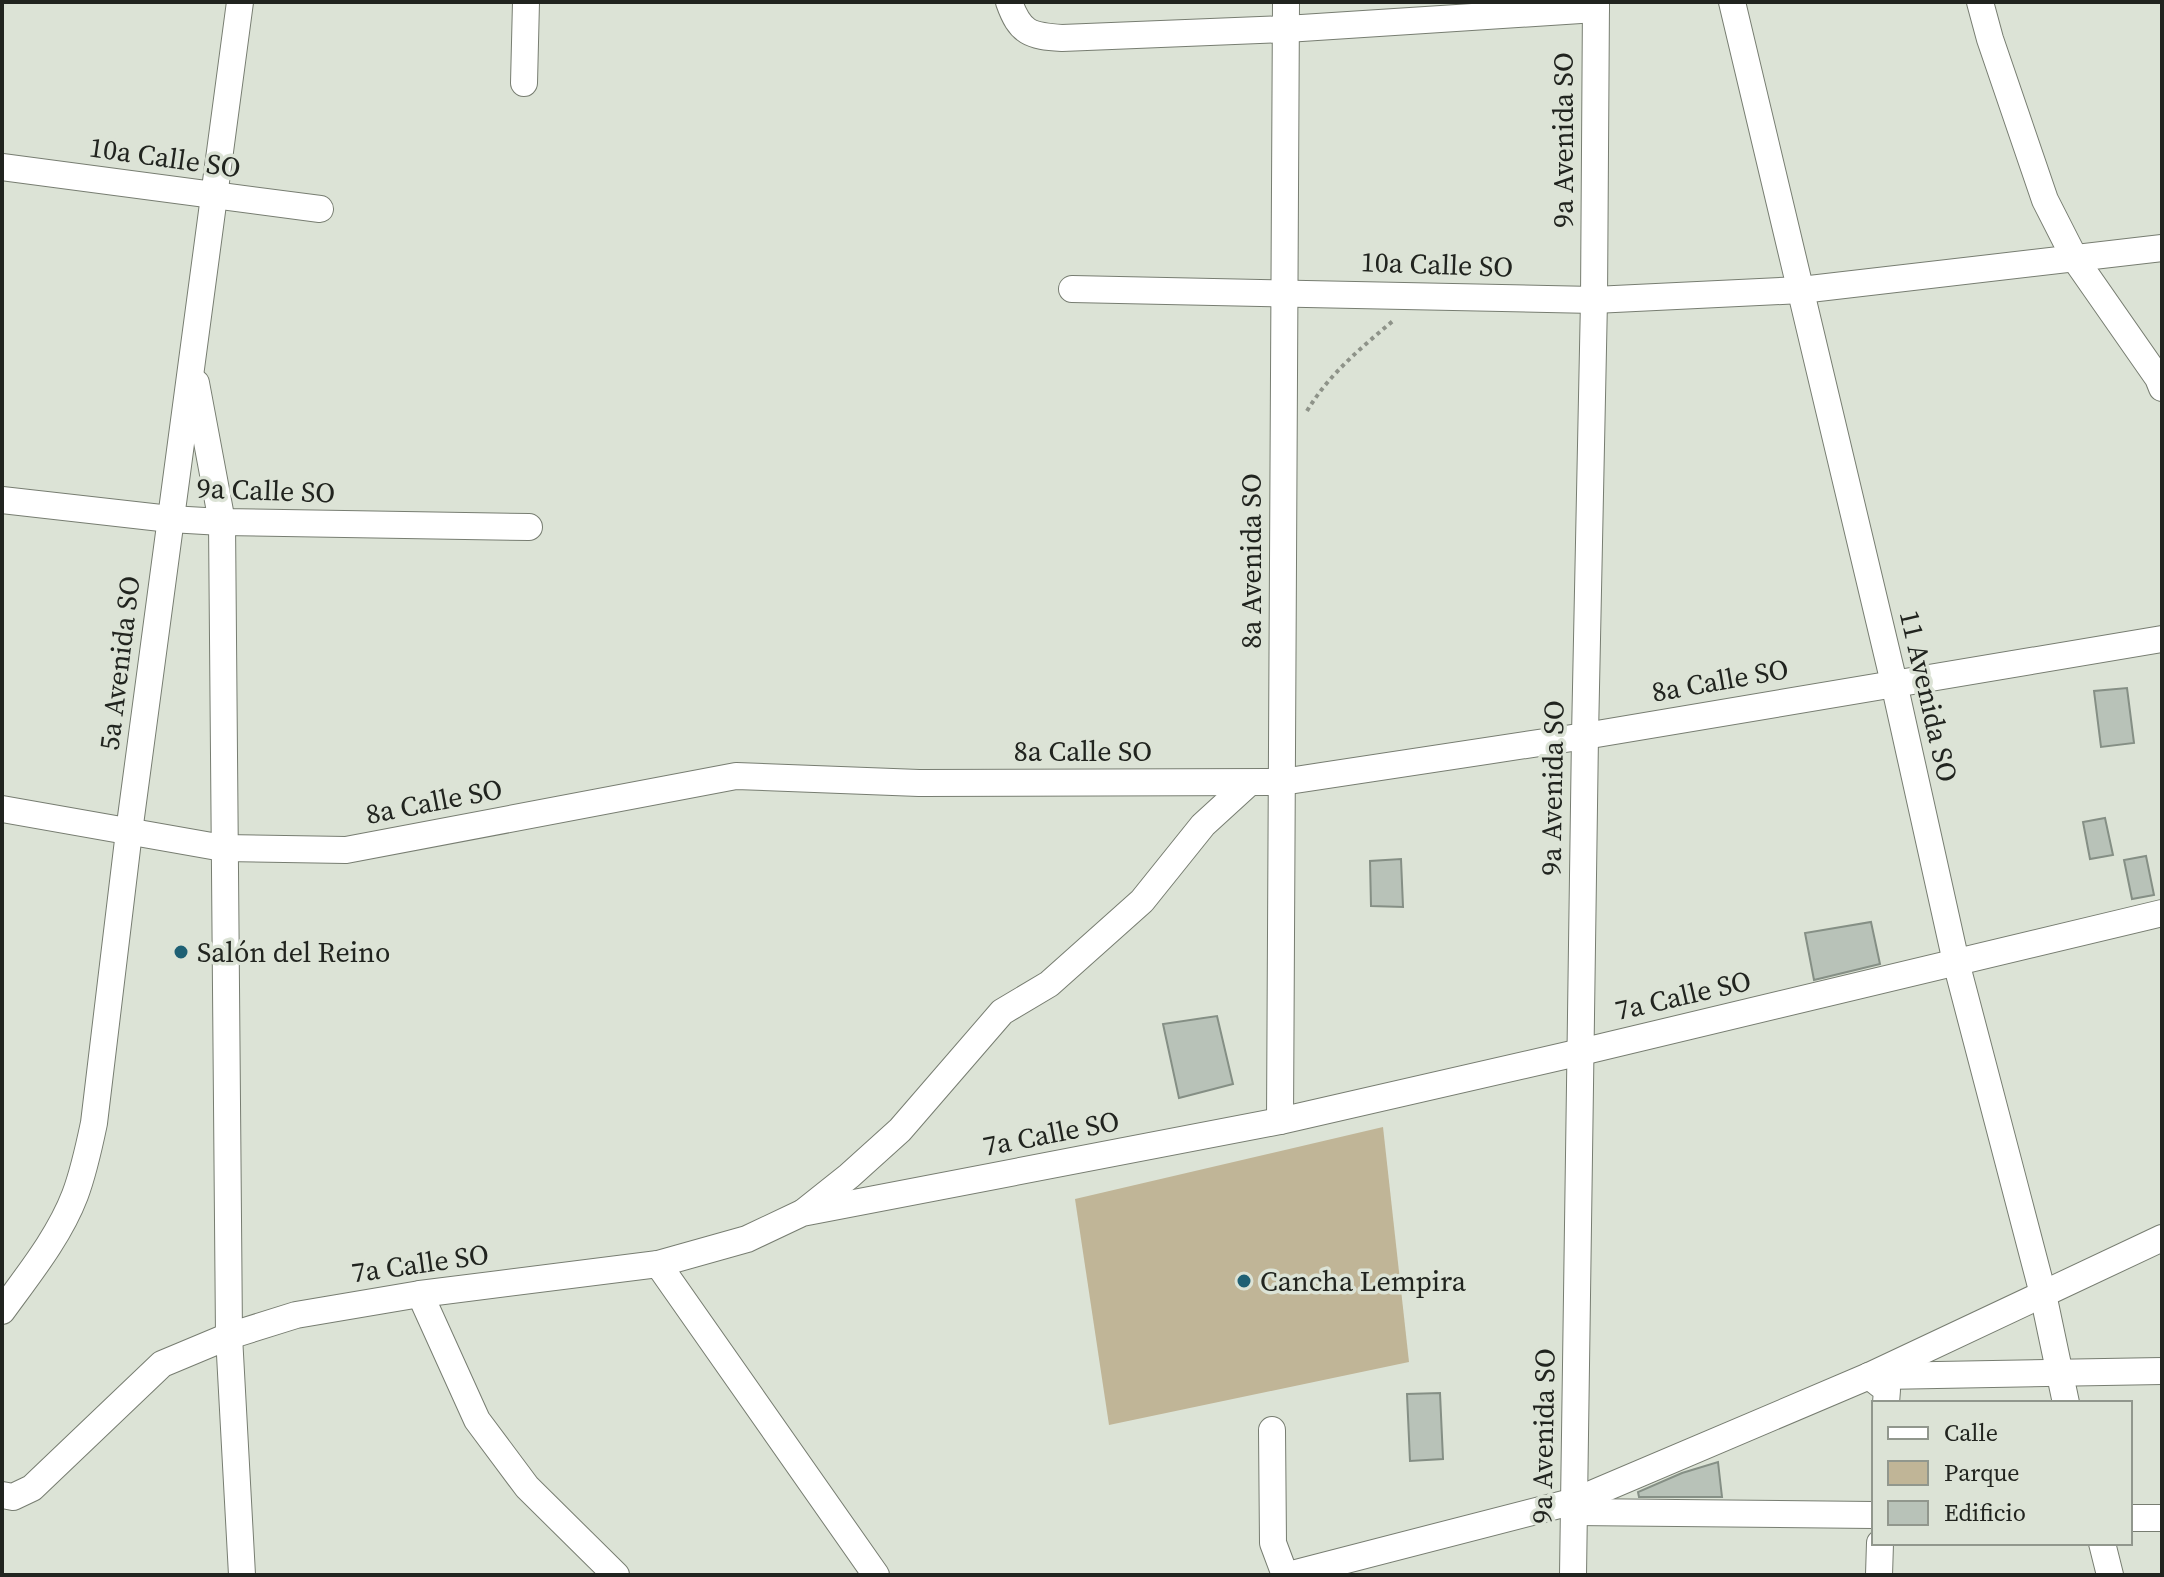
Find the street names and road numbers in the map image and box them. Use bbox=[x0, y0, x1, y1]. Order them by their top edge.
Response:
street label: 9a Avenida SO bbox=[1544, 52, 1582, 228]
street label: 10a Calle SO bbox=[87, 128, 243, 186]
street label: 10a Calle SO bbox=[1360, 242, 1514, 286]
street label: 9a Calle SO bbox=[196, 469, 336, 511]
street label: 8a Avenida SO bbox=[1232, 473, 1270, 649]
street label: 5a Avenida SO bbox=[89, 574, 149, 752]
street label: 11 Avenida SO bbox=[1891, 606, 1967, 786]
street label: 8a Calle SO bbox=[1649, 649, 1791, 711]
street label: 9a Avenida SO bbox=[1531, 700, 1573, 876]
street label: 8a Calle SO bbox=[1014, 732, 1152, 770]
street label: 8a Calle SO bbox=[362, 769, 506, 833]
street label: 7a Calle SO bbox=[1611, 961, 1755, 1029]
street label: 7a Calle SO bbox=[979, 1101, 1123, 1165]
street label: 7a Calle SO bbox=[349, 1235, 491, 1291]
street label: 9a Avenida SO bbox=[1522, 1348, 1564, 1524]

